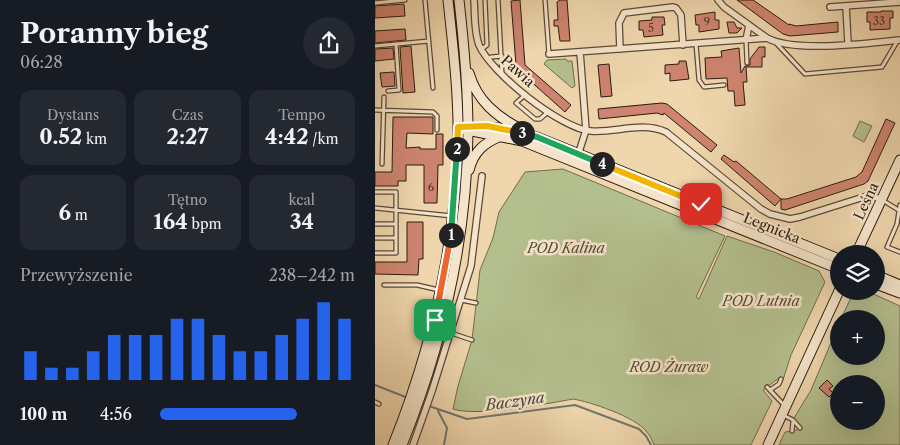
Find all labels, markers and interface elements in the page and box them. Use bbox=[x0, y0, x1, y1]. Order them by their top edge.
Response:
house number: 33 bbox=[873, 14, 885, 28]
house number: 9 bbox=[704, 15, 710, 29]
text: Poranny bieg bbox=[20, 16, 208, 50]
button: share bbox=[303, 17, 355, 69]
house number: 5 bbox=[648, 21, 654, 35]
street label: Pawia bbox=[497, 51, 539, 91]
text: 06:28 bbox=[20, 52, 63, 72]
text: Dystans bbox=[47, 106, 99, 124]
text: Czas bbox=[172, 106, 203, 124]
text: Tempo bbox=[278, 106, 325, 124]
pin: 3 bbox=[509, 120, 535, 146]
text: 0.52 bbox=[39, 124, 82, 149]
text: 2:27 bbox=[166, 124, 208, 149]
text: 4:42 bbox=[265, 124, 309, 149]
text: 3 bbox=[519, 124, 526, 142]
text: km bbox=[82, 130, 107, 148]
text: /km bbox=[309, 130, 339, 148]
pin: 2 bbox=[445, 136, 469, 162]
text: 2 bbox=[453, 140, 462, 158]
pin: 4 bbox=[589, 152, 615, 176]
text: 4 bbox=[598, 155, 607, 173]
street label: Leśna bbox=[850, 179, 883, 223]
house number: 6 bbox=[428, 180, 435, 194]
pin bbox=[680, 183, 722, 225]
icon: check bbox=[687, 190, 715, 218]
text: Tętno bbox=[168, 191, 207, 209]
text: kcal bbox=[289, 191, 315, 209]
text: 6 bbox=[59, 200, 71, 225]
text: m bbox=[71, 206, 88, 224]
street label: Legnicka bbox=[741, 208, 804, 248]
text: 164 bbox=[153, 209, 188, 234]
text: 34 bbox=[290, 209, 314, 234]
text: bpm bbox=[188, 215, 222, 233]
pin: 1 bbox=[439, 222, 463, 248]
text: 1 bbox=[448, 226, 455, 244]
park label: POD Kalina bbox=[526, 239, 606, 257]
map controls bbox=[830, 245, 885, 430]
button: layers bbox=[830, 245, 885, 300]
text: Przewyższenie bbox=[20, 265, 133, 285]
text: 238–242 m bbox=[269, 265, 355, 285]
park label: POD Lutnia bbox=[721, 292, 800, 310]
pin bbox=[414, 299, 456, 341]
icon: arrive bbox=[421, 306, 449, 334]
button: + bbox=[830, 310, 885, 365]
park label: ROD Żuraw bbox=[629, 358, 709, 376]
button: − bbox=[830, 375, 885, 430]
water label: Baczyna bbox=[483, 387, 546, 415]
text: 100 m bbox=[20, 404, 67, 424]
text: 4:56 bbox=[100, 404, 132, 424]

